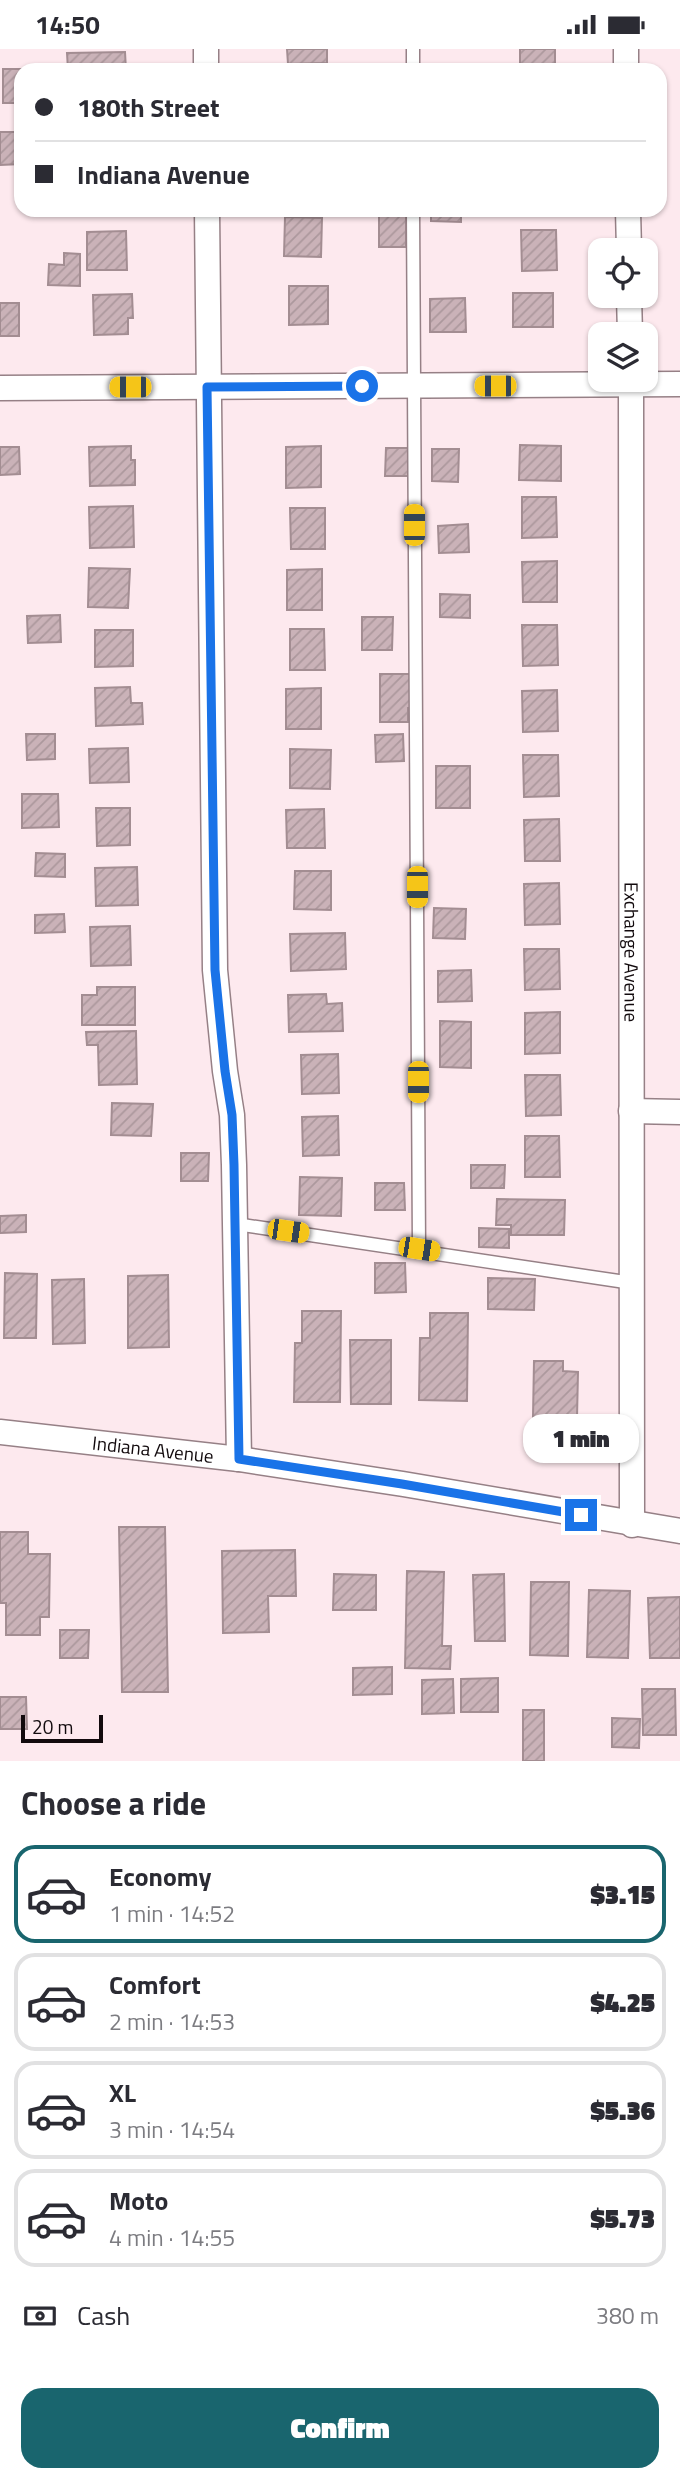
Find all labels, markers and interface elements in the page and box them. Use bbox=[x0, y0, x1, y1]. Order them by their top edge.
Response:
text: 14:50 bbox=[35, 5, 100, 44]
text: 180th Street bbox=[77, 88, 219, 127]
text: Indiana Avenue bbox=[77, 155, 250, 194]
map controls bbox=[588, 238, 658, 392]
button: locate bbox=[588, 238, 658, 308]
button: layers bbox=[588, 322, 658, 392]
route start bbox=[346, 370, 378, 402]
car bbox=[475, 376, 517, 397]
car bbox=[110, 377, 152, 398]
car bbox=[404, 504, 425, 546]
car bbox=[407, 866, 428, 908]
street label: Exchange Avenue bbox=[617, 882, 647, 1022]
car bbox=[408, 1061, 429, 1103]
car bbox=[266, 1218, 311, 1244]
car bbox=[397, 1235, 442, 1263]
callout: 1 min bbox=[523, 1413, 639, 1463]
text: 1 min bbox=[552, 1421, 610, 1456]
street label: Indiana Avenue bbox=[91, 1428, 215, 1470]
route end bbox=[565, 1499, 597, 1531]
scale bar bbox=[21, 1712, 103, 1744]
text: 20 m bbox=[32, 1712, 73, 1741]
text: Choose a ride bbox=[21, 1779, 206, 1827]
text: Economy bbox=[109, 1857, 211, 1896]
icon: car bbox=[25, 1863, 88, 1926]
text: $3.15 bbox=[590, 1875, 655, 1914]
text: 1 min · 14:52 bbox=[109, 1896, 235, 1931]
text: Comfort bbox=[109, 1965, 201, 2004]
icon: car bbox=[25, 1971, 88, 2034]
text: $4.25 bbox=[590, 1983, 655, 2022]
text: 2 min · 14:53 bbox=[109, 2004, 235, 2039]
text: XL bbox=[109, 2073, 136, 2112]
icon: car bbox=[25, 2079, 88, 2142]
text: $5.36 bbox=[590, 2091, 655, 2130]
text: 3 min · 14:54 bbox=[109, 2112, 235, 2147]
text: Moto bbox=[109, 2181, 168, 2220]
icon: car bbox=[25, 2187, 88, 2250]
text: $5.73 bbox=[590, 2199, 655, 2238]
text: 4 min · 14:55 bbox=[109, 2220, 235, 2255]
text: Cash bbox=[77, 2296, 130, 2335]
icon: cash bbox=[21, 2297, 59, 2335]
text: 380 m bbox=[596, 2298, 659, 2333]
button: Confirm bbox=[21, 2388, 659, 2468]

